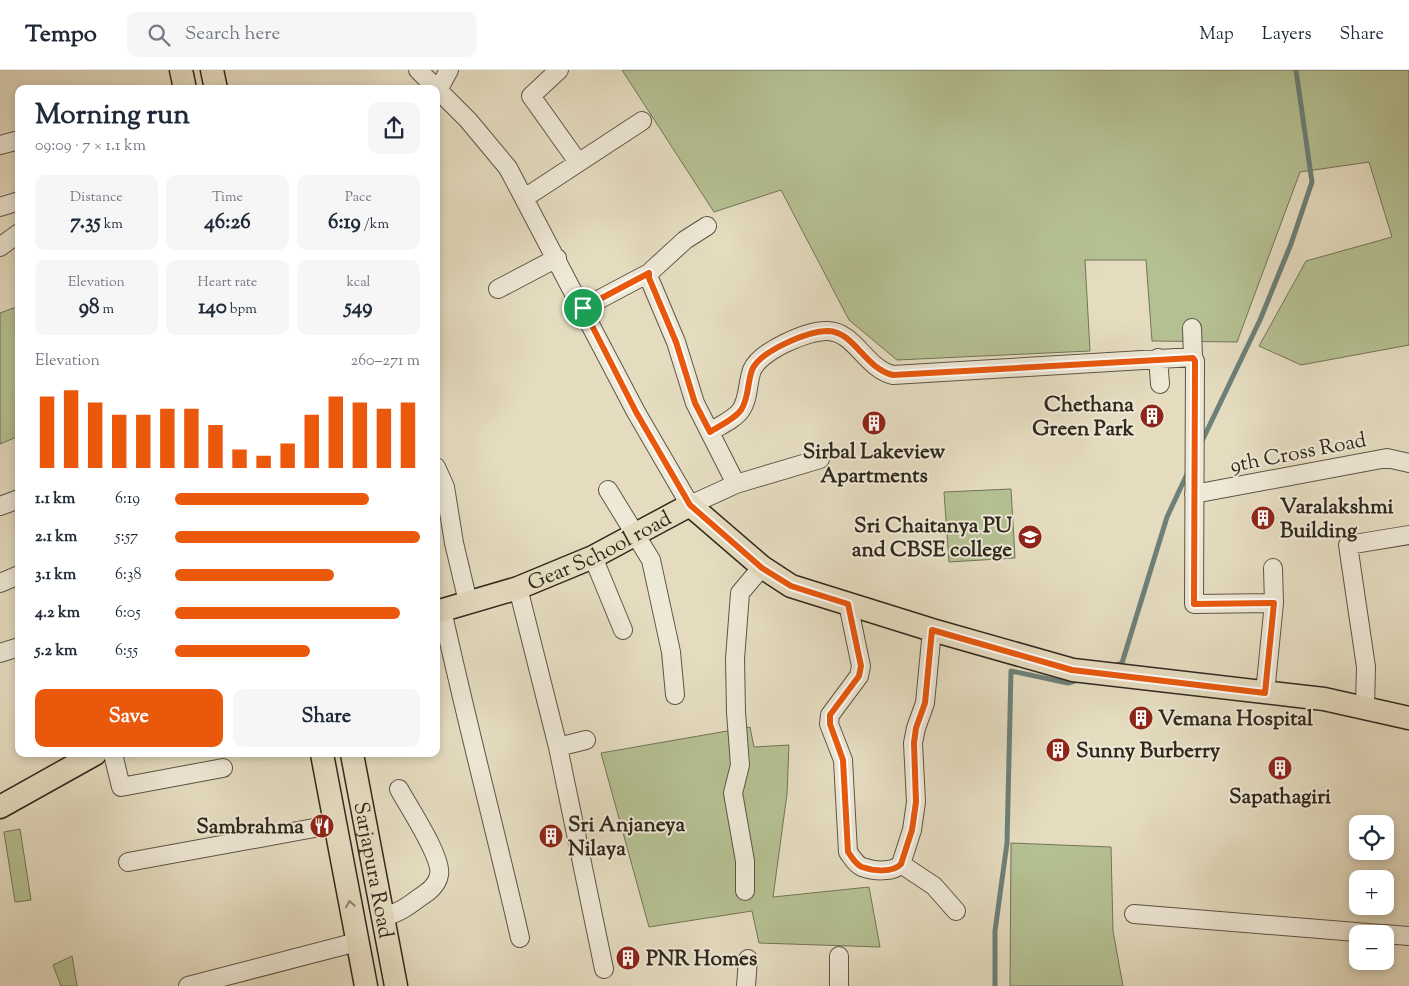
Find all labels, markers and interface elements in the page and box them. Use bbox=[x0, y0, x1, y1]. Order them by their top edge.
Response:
search box bbox=[127, 12, 477, 57]
text: Tempo bbox=[25, 18, 97, 52]
icon: search bbox=[145, 21, 173, 49]
text: Search here bbox=[185, 21, 280, 48]
text: Map bbox=[1199, 22, 1234, 48]
text: Layers bbox=[1262, 22, 1312, 48]
text: Share bbox=[1340, 22, 1384, 48]
text: Morning run bbox=[35, 96, 190, 136]
button: share bbox=[368, 102, 420, 154]
text: 09:09 · 7 × 1.1 km bbox=[35, 135, 146, 158]
text: Distance bbox=[70, 188, 123, 208]
text: Time bbox=[212, 188, 243, 208]
text: Pace bbox=[345, 188, 372, 208]
text: 7.35 bbox=[70, 208, 101, 238]
text: 46:26 bbox=[204, 208, 251, 238]
text: 6:19 bbox=[328, 208, 361, 238]
text: km bbox=[101, 215, 123, 235]
text: /km bbox=[361, 215, 389, 235]
text: Elevation bbox=[68, 273, 125, 293]
text: Heart rate bbox=[198, 273, 257, 293]
text: kcal bbox=[346, 273, 371, 293]
pin bbox=[562, 287, 604, 329]
text: 98 bbox=[79, 293, 100, 323]
text: 140 bbox=[198, 293, 227, 323]
text: 549 bbox=[345, 293, 372, 323]
icon: arrive bbox=[569, 294, 597, 322]
text: m bbox=[100, 300, 114, 320]
text: bpm bbox=[227, 300, 257, 320]
text: Elevation bbox=[35, 350, 100, 373]
text: 260–271 m bbox=[351, 350, 420, 373]
place label: Chethana Green Park bbox=[1032, 391, 1135, 445]
building icon: Chethana Green Park bbox=[1139, 403, 1165, 429]
building icon: Sirbal Lakeview Apartments bbox=[861, 410, 887, 436]
street label: 9th Cross Road bbox=[1228, 426, 1369, 482]
place label: Sirbal Lakeview Apartments bbox=[803, 438, 946, 492]
text: 1.1 km bbox=[35, 488, 75, 511]
text: 6:19 bbox=[115, 488, 140, 511]
place label: Varalakshmi Building bbox=[1280, 493, 1394, 547]
street label: Gear School road bbox=[523, 505, 678, 599]
building icon: Varalakshmi Building bbox=[1250, 505, 1276, 531]
place label: Sri Chaitanya PU and CBSE college bbox=[852, 512, 1013, 566]
school or university icon: Sri Chaitanya PU and CBSE college bbox=[1017, 524, 1043, 550]
text: 2.1 km bbox=[35, 526, 77, 549]
text: 5:57 bbox=[115, 526, 138, 549]
text: 3.1 km bbox=[35, 564, 76, 587]
text: 6:38 bbox=[115, 564, 141, 587]
text: 4.2 km bbox=[35, 602, 80, 625]
text: 6:05 bbox=[115, 602, 141, 625]
text: 5.2 km bbox=[35, 640, 77, 663]
text: 6:55 bbox=[115, 640, 138, 663]
button: Save bbox=[35, 689, 223, 747]
button: Share bbox=[233, 689, 420, 747]
building icon: Vemana Hospital bbox=[1128, 705, 1154, 731]
place label: Vemana Hospital bbox=[1158, 705, 1313, 735]
building icon: Sunny Burberry bbox=[1045, 737, 1071, 763]
place label: Sunny Burberry bbox=[1076, 737, 1221, 767]
building icon: Sapathagiri bbox=[1267, 755, 1293, 781]
place label: Sapathagiri bbox=[1229, 783, 1331, 813]
street label: Sarjapura Road bbox=[344, 800, 400, 941]
place label: Sri Anjaneya Nilaya bbox=[568, 811, 686, 865]
place label: Sambrahma bbox=[196, 813, 304, 843]
restaurant icon: Sambrahma bbox=[309, 813, 335, 839]
map controls bbox=[1349, 815, 1394, 970]
button: locate bbox=[1349, 815, 1394, 860]
building icon: Sri Anjaneya Nilaya bbox=[538, 823, 564, 849]
button: + bbox=[1349, 870, 1394, 915]
one-way arrow bbox=[346, 899, 356, 908]
button: − bbox=[1349, 925, 1394, 970]
building icon: PNR Homes bbox=[615, 945, 641, 971]
place label: PNR Homes bbox=[646, 945, 757, 975]

